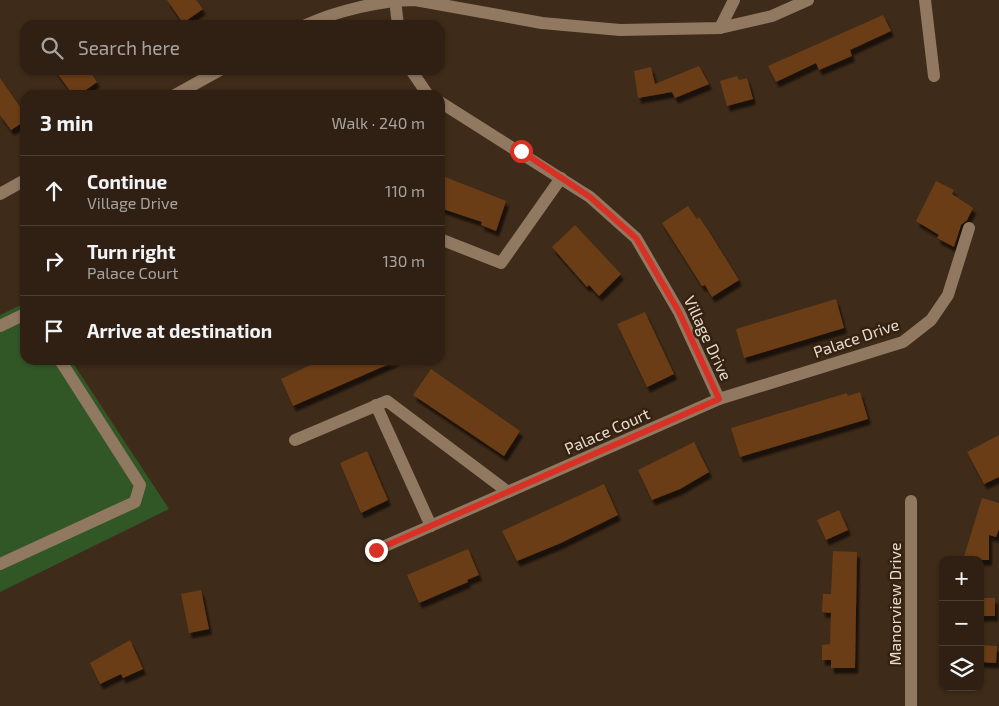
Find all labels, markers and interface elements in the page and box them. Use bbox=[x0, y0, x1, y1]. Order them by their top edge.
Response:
search box bbox=[20, 20, 445, 75]
icon: search bbox=[38, 34, 66, 62]
text: Search here bbox=[78, 36, 180, 59]
text: 3 min bbox=[40, 110, 93, 135]
text: Walk · 240 m bbox=[332, 113, 425, 132]
route start bbox=[510, 140, 533, 163]
text: Continue bbox=[87, 170, 167, 193]
icon: ahead bbox=[40, 177, 68, 205]
text: 110 m bbox=[385, 181, 425, 200]
text: Village Drive bbox=[87, 193, 178, 212]
text: Turn right bbox=[87, 240, 175, 263]
icon: right bbox=[40, 247, 68, 275]
text: 130 m bbox=[383, 251, 425, 270]
text: Palace Court bbox=[87, 263, 178, 282]
street label: Village Drive bbox=[681, 293, 736, 383]
street label: Palace Drive bbox=[810, 314, 901, 361]
icon: arrive bbox=[40, 317, 68, 345]
text: Arrive at destination bbox=[87, 319, 272, 342]
street label: Palace Court bbox=[561, 403, 652, 458]
route end bbox=[365, 539, 388, 562]
street label: Manorview Drive bbox=[885, 542, 904, 666]
map controls bbox=[939, 556, 984, 691]
button: + bbox=[939, 556, 984, 601]
button: − bbox=[939, 601, 984, 646]
button: layers bbox=[939, 646, 984, 691]

